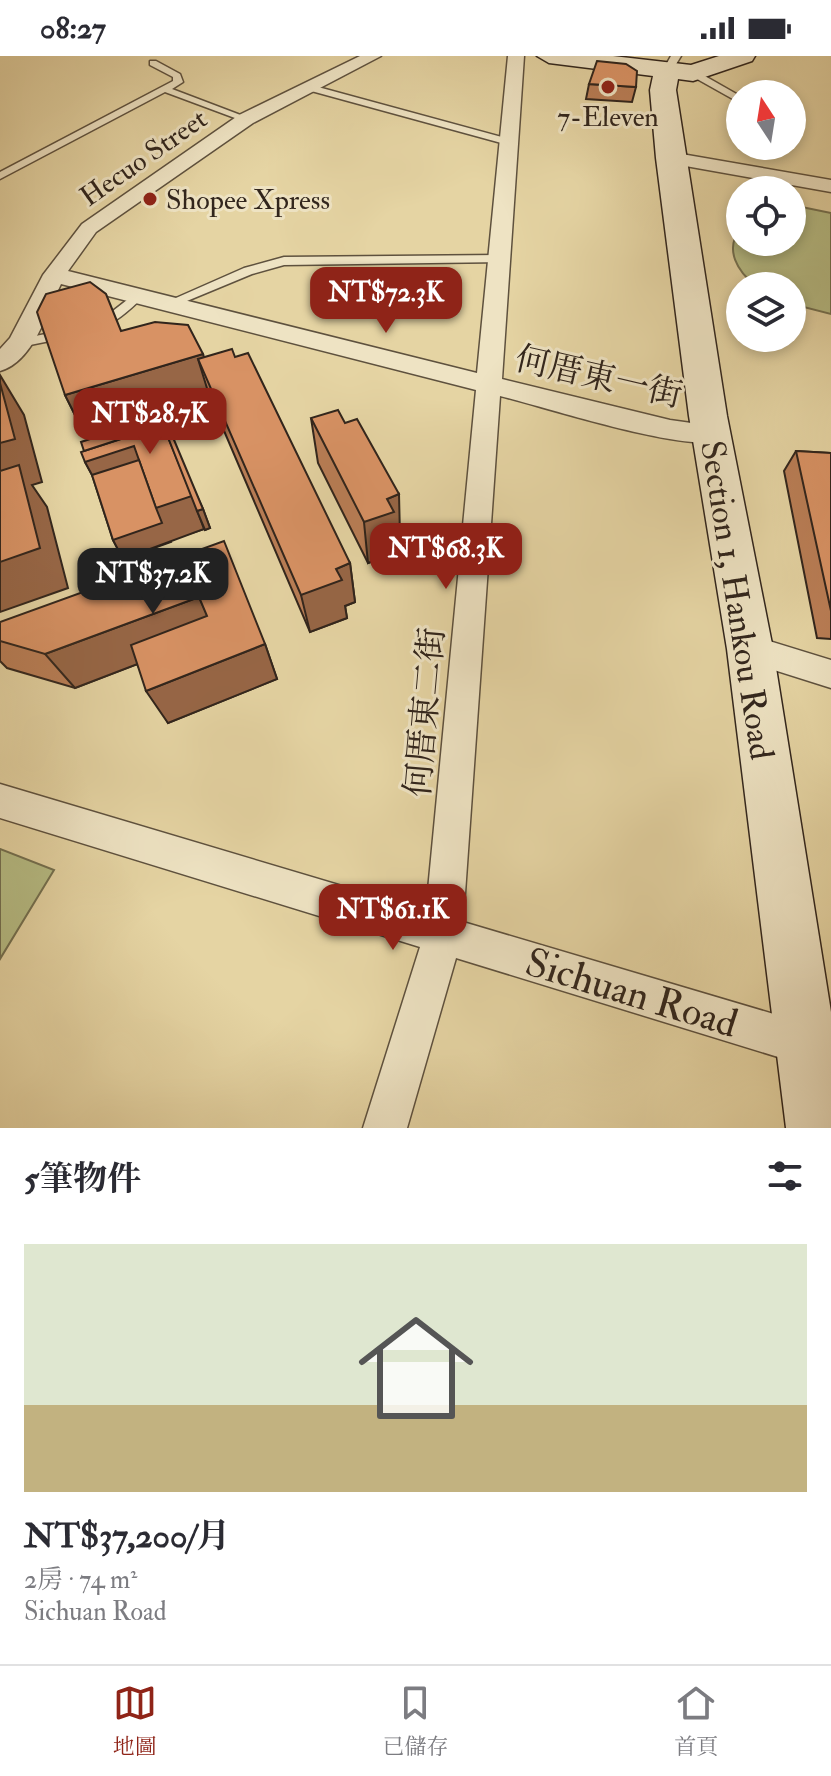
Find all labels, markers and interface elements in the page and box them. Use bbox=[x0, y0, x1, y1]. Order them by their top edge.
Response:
text: 08:27 bbox=[40, 10, 106, 47]
marker: 7-Eleven bbox=[599, 78, 617, 96]
north arrow bbox=[726, 80, 806, 160]
map controls bbox=[726, 80, 806, 352]
place label: 7-Eleven bbox=[557, 100, 659, 135]
street label: Hecuo Street bbox=[74, 102, 214, 215]
button: locate bbox=[726, 176, 806, 256]
place label: Shopee Xpress bbox=[166, 183, 330, 218]
marker: Shopee Xpress bbox=[141, 190, 159, 208]
pin: NT$72.3K bbox=[303, 267, 469, 335]
button: layers bbox=[726, 272, 806, 352]
text: NT$72.3K bbox=[328, 277, 444, 309]
street label: 何厝東一街 bbox=[511, 337, 686, 418]
pin: NT$28.7K bbox=[67, 388, 233, 456]
text: NT$28.7K bbox=[92, 398, 209, 430]
street label: Section 1, Hankou Road bbox=[690, 438, 783, 763]
pin: NT$68.3K bbox=[363, 523, 529, 591]
text: NT$68.3K bbox=[388, 533, 504, 565]
pin: NT$37.2K bbox=[70, 548, 236, 616]
text: NT$37.2K bbox=[95, 558, 211, 590]
street label: 何厝東二街 bbox=[397, 626, 454, 799]
pin: NT$61.1K bbox=[310, 884, 476, 952]
text: NT$61.1K bbox=[337, 894, 449, 926]
street label: Sichuan Road bbox=[519, 937, 744, 1050]
icon: filters bbox=[763, 1154, 807, 1198]
text: 5筆物件 bbox=[24, 1158, 141, 1201]
icon: home bbox=[344, 1296, 488, 1440]
text: NT$37,200/月 bbox=[24, 1515, 230, 1558]
text: 2房 · 74 m² bbox=[24, 1564, 137, 1596]
text: Sichuan Road bbox=[24, 1596, 166, 1628]
tab: 地圖 bbox=[113, 1681, 157, 1761]
tab: 已儲存 bbox=[382, 1681, 448, 1761]
tab: 首頁 bbox=[674, 1681, 718, 1761]

